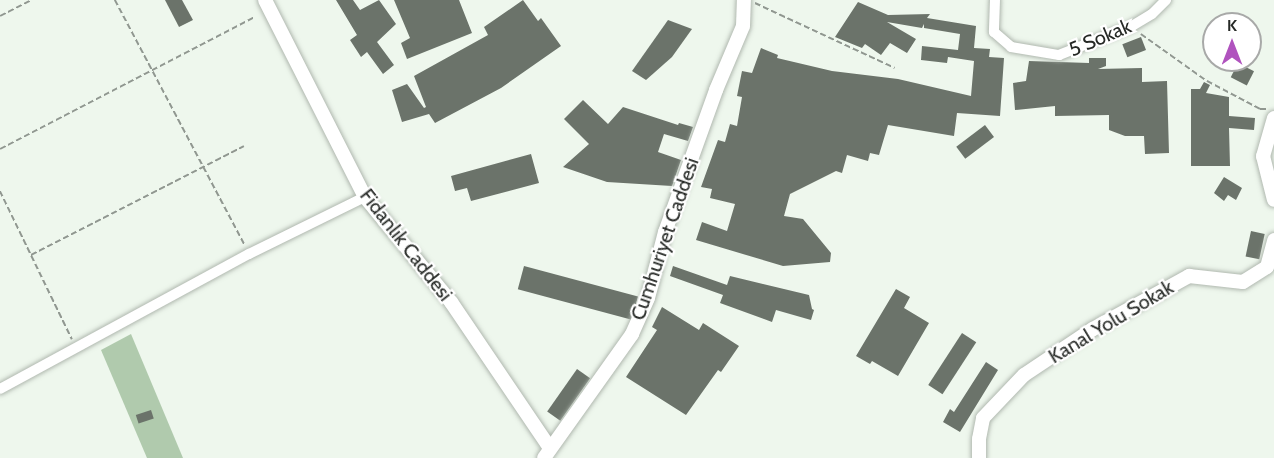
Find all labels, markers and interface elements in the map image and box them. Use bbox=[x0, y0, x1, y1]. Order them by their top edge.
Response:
north arrow bbox=[1202, 12, 1262, 72]
street label: 5 Sokak bbox=[1065, 14, 1135, 62]
text: K bbox=[1227, 16, 1237, 35]
street label: Cumhuriyet Caddesi bbox=[626, 155, 704, 323]
street label: Fidanlık Caddesi bbox=[355, 184, 457, 306]
street label: Kanal Yolu Sokak bbox=[1044, 275, 1178, 369]

